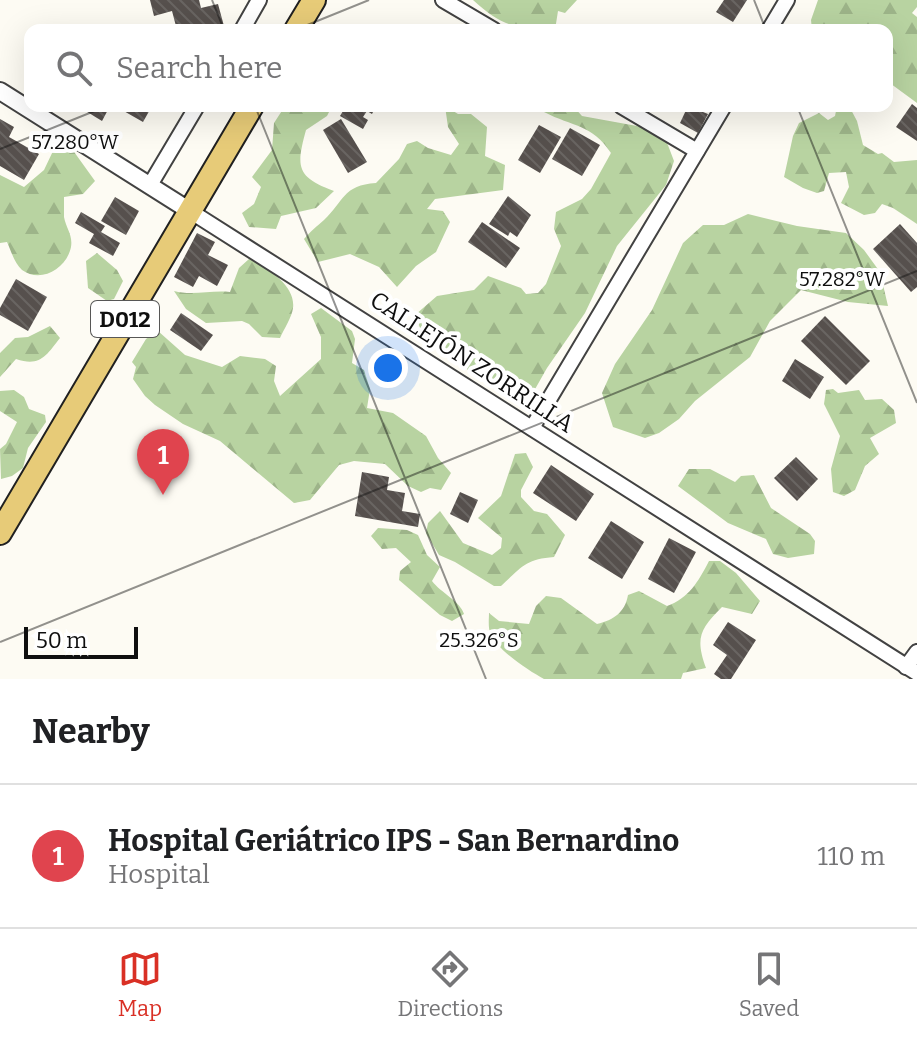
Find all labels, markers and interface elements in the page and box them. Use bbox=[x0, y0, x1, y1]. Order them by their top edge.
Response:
search box bbox=[24, 24, 893, 112]
icon: search bbox=[52, 46, 96, 90]
text: Search here bbox=[116, 50, 283, 86]
text: 57.280°W bbox=[31, 130, 119, 154]
text: 57.282°W bbox=[799, 267, 886, 291]
street label: CALLEJÓN ZORRILLA bbox=[365, 286, 579, 438]
road number: D012 bbox=[91, 301, 159, 337]
your location bbox=[368, 348, 408, 388]
pin: 1 bbox=[137, 429, 189, 495]
scale bar bbox=[24, 623, 138, 659]
text: 50 m bbox=[36, 627, 87, 654]
text: 25.326°S bbox=[439, 628, 519, 652]
text: Nearby bbox=[32, 711, 150, 752]
text: Hospital Geriátrico IPS - San Bernardino bbox=[108, 823, 679, 859]
text: 1 bbox=[52, 841, 64, 872]
text: 110 m bbox=[817, 841, 885, 872]
text: Hospital bbox=[108, 859, 210, 890]
tab: Map bbox=[118, 947, 162, 1022]
tab: Directions bbox=[398, 947, 503, 1022]
tab: Saved bbox=[739, 947, 799, 1022]

